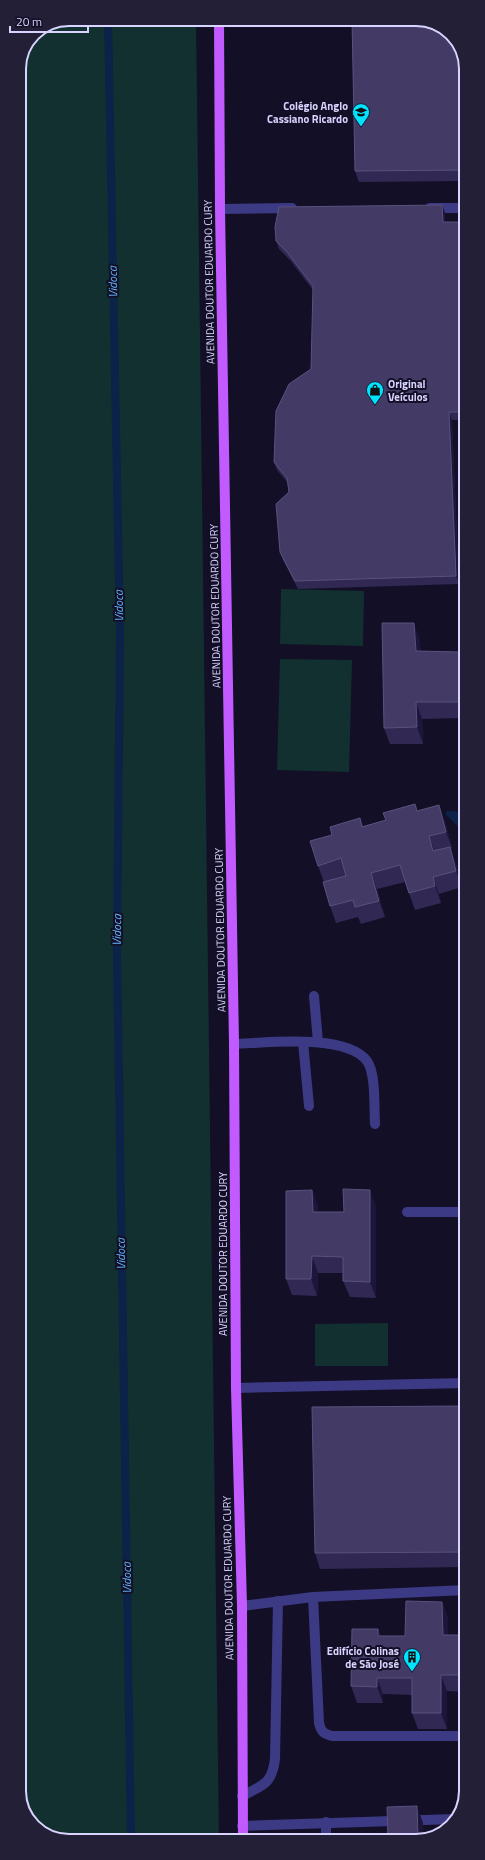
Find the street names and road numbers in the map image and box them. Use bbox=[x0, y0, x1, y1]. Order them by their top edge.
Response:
street label: AVENIDA DOUTOR EDUARDO CURY bbox=[200, 200, 218, 364]
street label: AVENIDA DOUTOR EDUARDO CURY bbox=[206, 524, 224, 688]
street label: AVENIDA DOUTOR EDUARDO CURY bbox=[211, 848, 229, 1012]
street label: AVENIDA DOUTOR EDUARDO CURY bbox=[215, 1172, 231, 1336]
street label: AVENIDA DOUTOR EDUARDO CURY bbox=[219, 1496, 237, 1660]

